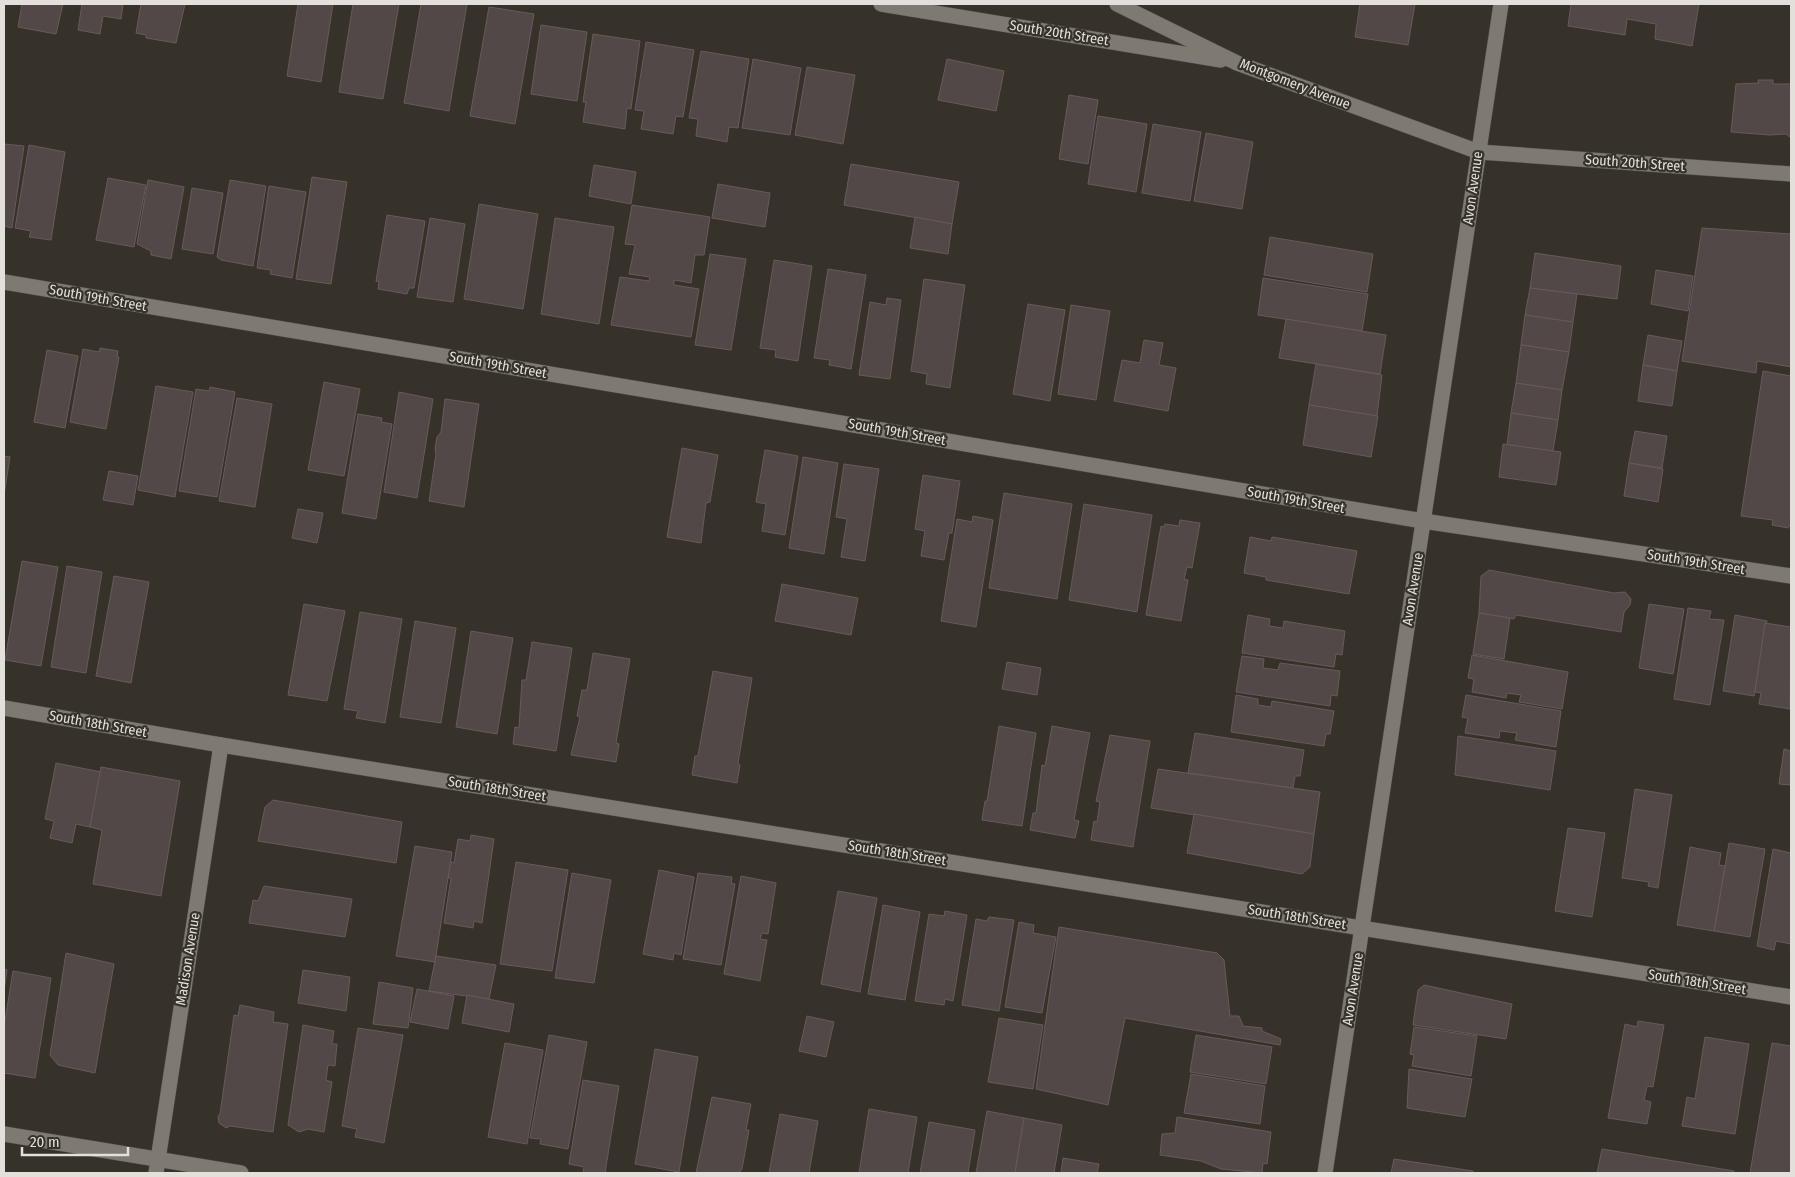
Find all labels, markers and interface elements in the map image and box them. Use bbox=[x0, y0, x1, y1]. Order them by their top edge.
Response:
street label: South 20th Street bbox=[1008, 17, 1110, 49]
street label: Montgomery Avenue bbox=[1237, 55, 1353, 113]
street label: Avon Avenue bbox=[1459, 150, 1487, 226]
street label: South 20th Street bbox=[1585, 151, 1686, 175]
street label: South 19th Street bbox=[48, 281, 149, 315]
street label: South 19th Street bbox=[448, 348, 549, 382]
street label: South 19th Street bbox=[847, 415, 948, 449]
street label: South 19th Street bbox=[1246, 483, 1347, 517]
street label: South 19th Street bbox=[1646, 546, 1747, 578]
street label: Avon Avenue bbox=[1399, 551, 1427, 627]
street label: South 18th Street bbox=[48, 707, 149, 741]
street label: South 18th Street bbox=[447, 773, 548, 805]
street label: South 18th Street bbox=[847, 837, 948, 869]
street label: South 18th Street bbox=[1247, 901, 1348, 933]
street label: Madison Avenue bbox=[172, 911, 204, 1007]
street label: Avon Avenue bbox=[1339, 951, 1367, 1027]
street label: South 18th Street bbox=[1647, 966, 1748, 998]
scale bar bbox=[22, 1124, 129, 1156]
text: 20 m bbox=[30, 1133, 60, 1151]

